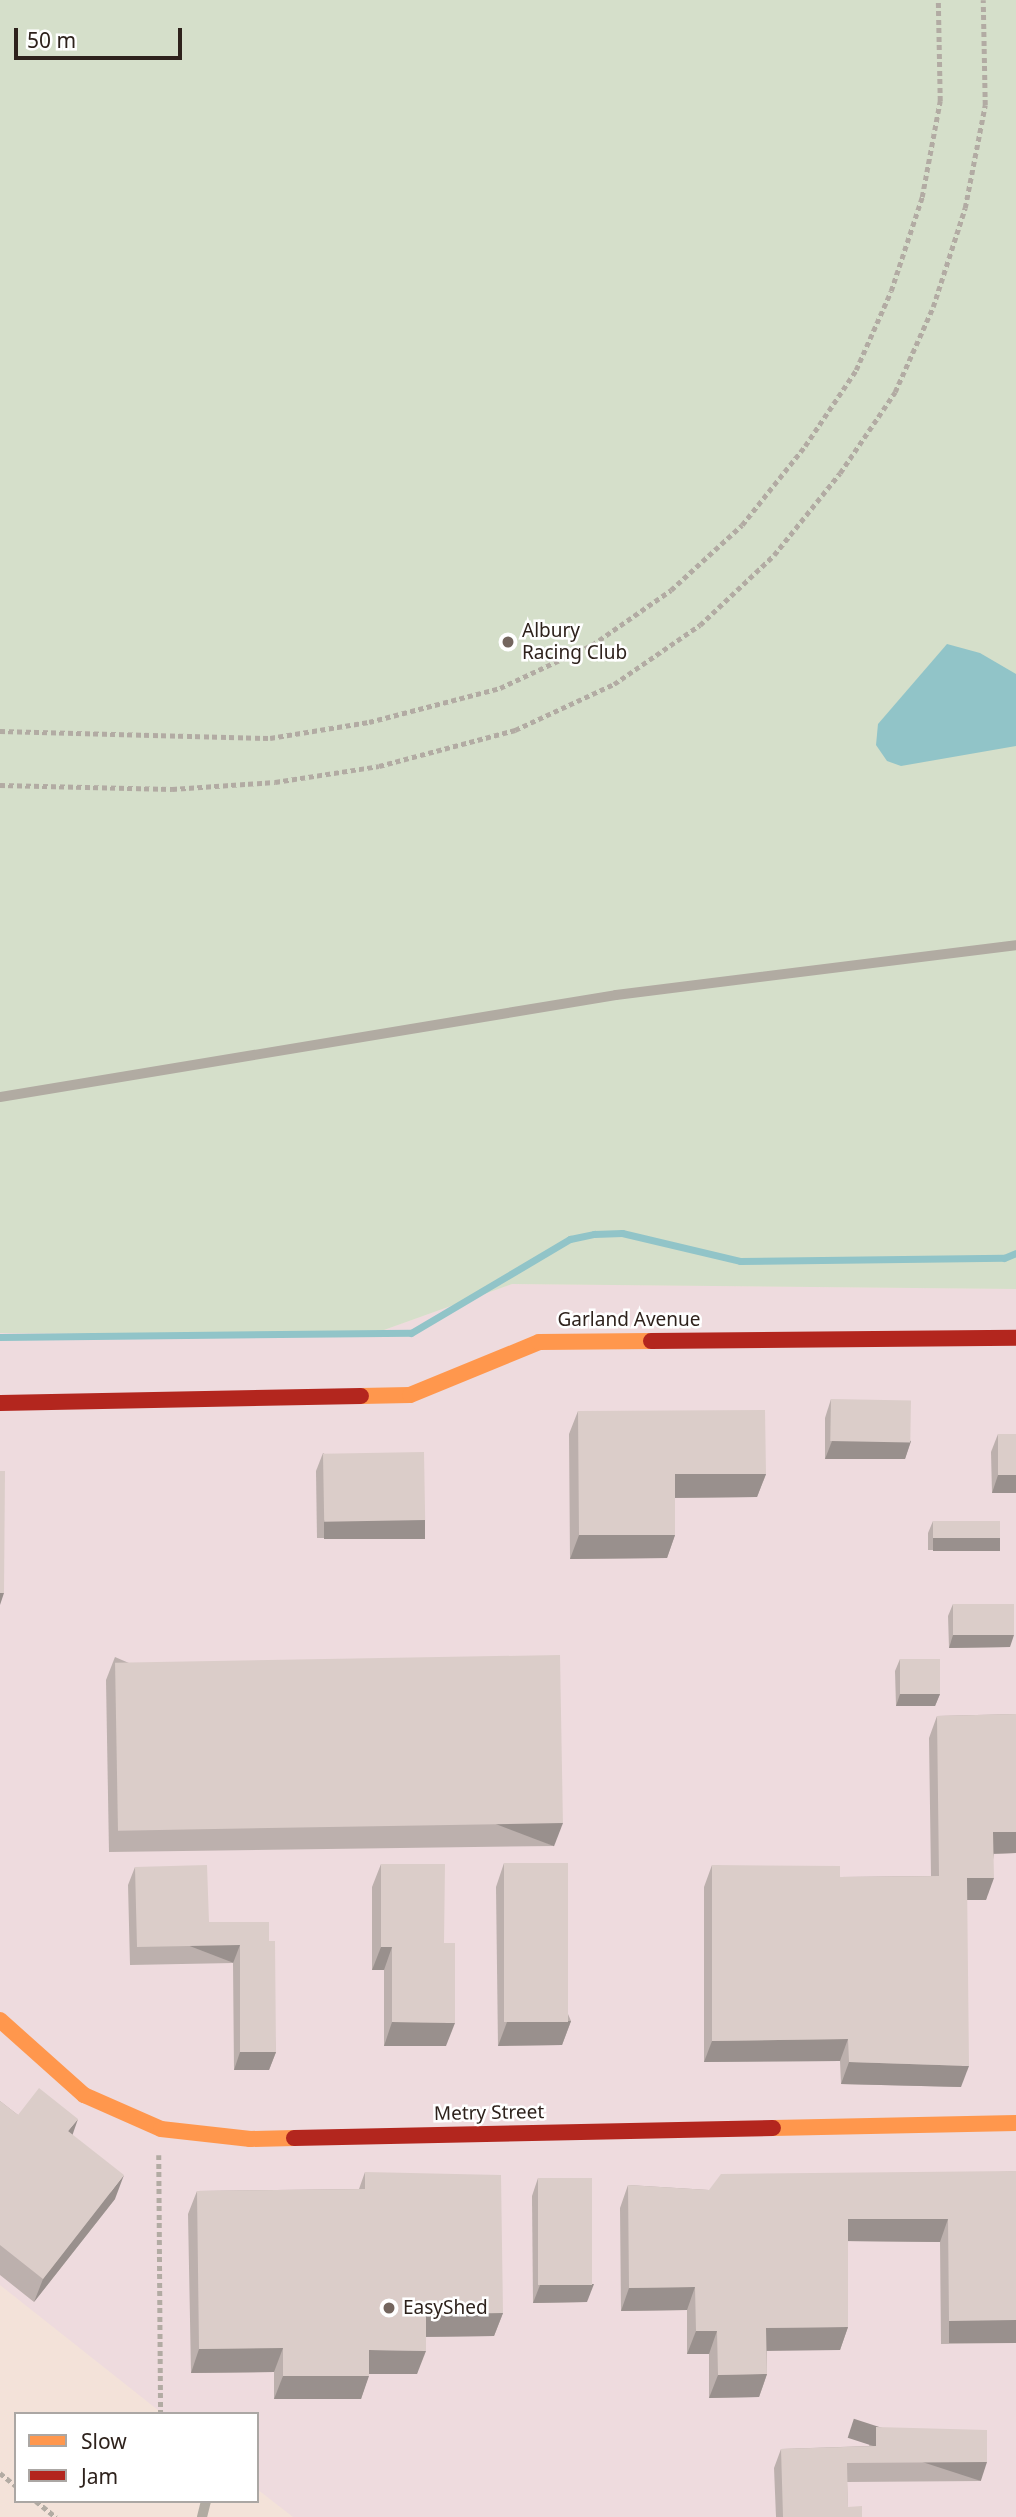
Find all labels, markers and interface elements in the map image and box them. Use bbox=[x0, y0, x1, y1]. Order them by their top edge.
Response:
scale bar bbox=[18, 14, 186, 58]
text: 50 m bbox=[27, 26, 76, 54]
place label: Albury Racing Club bbox=[522, 620, 627, 664]
marker: Albury Racing Club bbox=[500, 634, 516, 650]
street label: Garland Avenue bbox=[558, 1309, 700, 1331]
street label: Metry Street bbox=[434, 2101, 544, 2125]
place label: EasyShed bbox=[403, 2297, 488, 2319]
marker: EasyShed bbox=[381, 2300, 397, 2316]
legend bbox=[14, 2412, 259, 2503]
text: Slow bbox=[81, 2427, 127, 2455]
text: Jam bbox=[81, 2462, 118, 2490]

